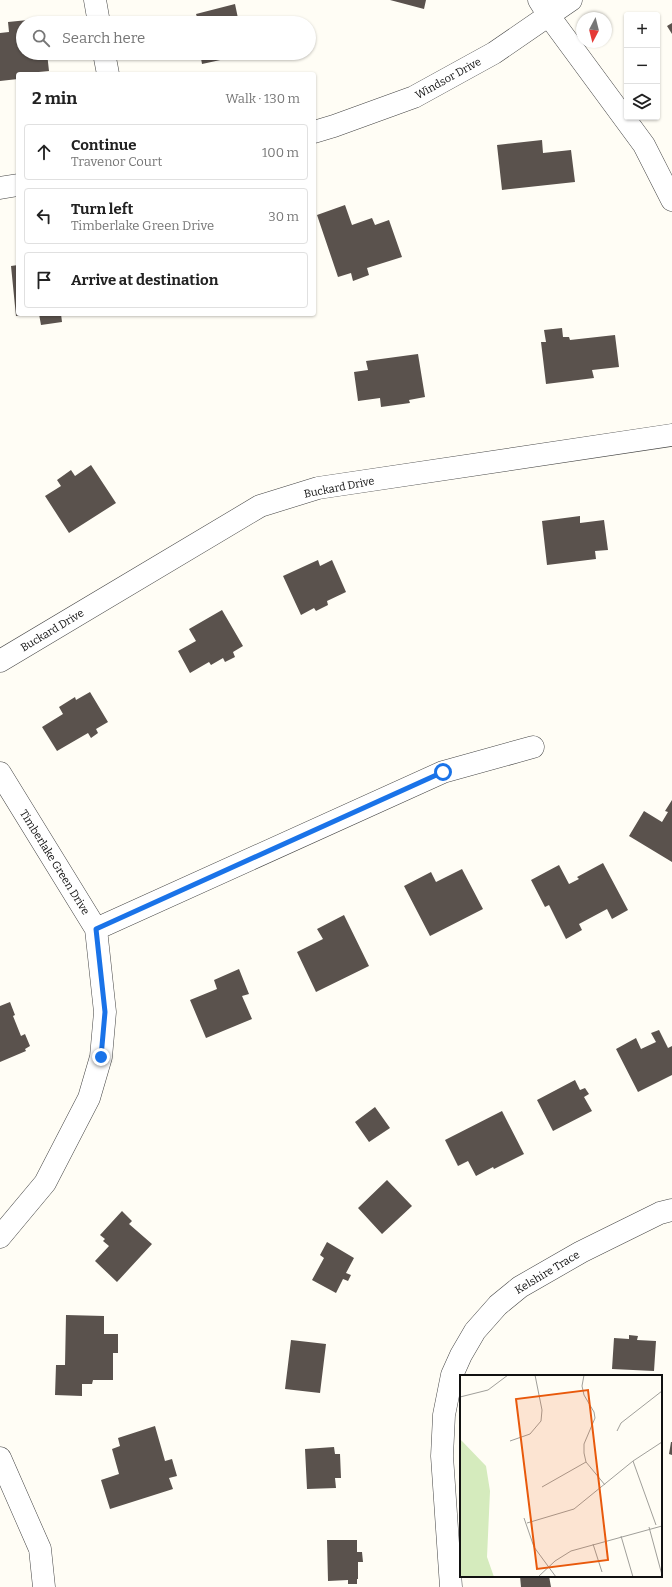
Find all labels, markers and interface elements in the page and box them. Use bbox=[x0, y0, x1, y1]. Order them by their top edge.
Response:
north arrow bbox=[576, 12, 612, 48]
map controls bbox=[624, 12, 660, 120]
button: + bbox=[624, 12, 660, 48]
search box bbox=[16, 16, 316, 60]
icon: search bbox=[30, 27, 52, 49]
text: Search here bbox=[62, 29, 145, 47]
button: − bbox=[624, 48, 660, 84]
street label: Windsor Drive bbox=[413, 55, 483, 102]
button: layers bbox=[624, 84, 660, 120]
text: 2 min bbox=[32, 88, 77, 109]
text: Walk · 130 m bbox=[226, 91, 300, 106]
text: Continue bbox=[71, 136, 137, 154]
icon: ahead bbox=[33, 141, 55, 163]
text: 100 m bbox=[262, 145, 299, 160]
text: Travenor Court bbox=[71, 154, 162, 169]
text: Turn left bbox=[71, 200, 133, 218]
icon: left bbox=[33, 205, 55, 227]
text: 30 m bbox=[268, 209, 299, 224]
text: Timberlake Green Drive bbox=[71, 218, 214, 233]
icon: arrive bbox=[33, 269, 55, 291]
text: Arrive at destination bbox=[71, 271, 218, 289]
street label: Buckard Drive bbox=[303, 474, 375, 501]
street label: Buckard Drive bbox=[18, 606, 86, 654]
route start bbox=[434, 763, 452, 781]
street label: Timberlake Green Drive bbox=[17, 807, 92, 917]
route end bbox=[92, 1048, 110, 1066]
street label: Kelshire Trace bbox=[513, 1248, 582, 1297]
inset map bbox=[460, 1375, 662, 1577]

